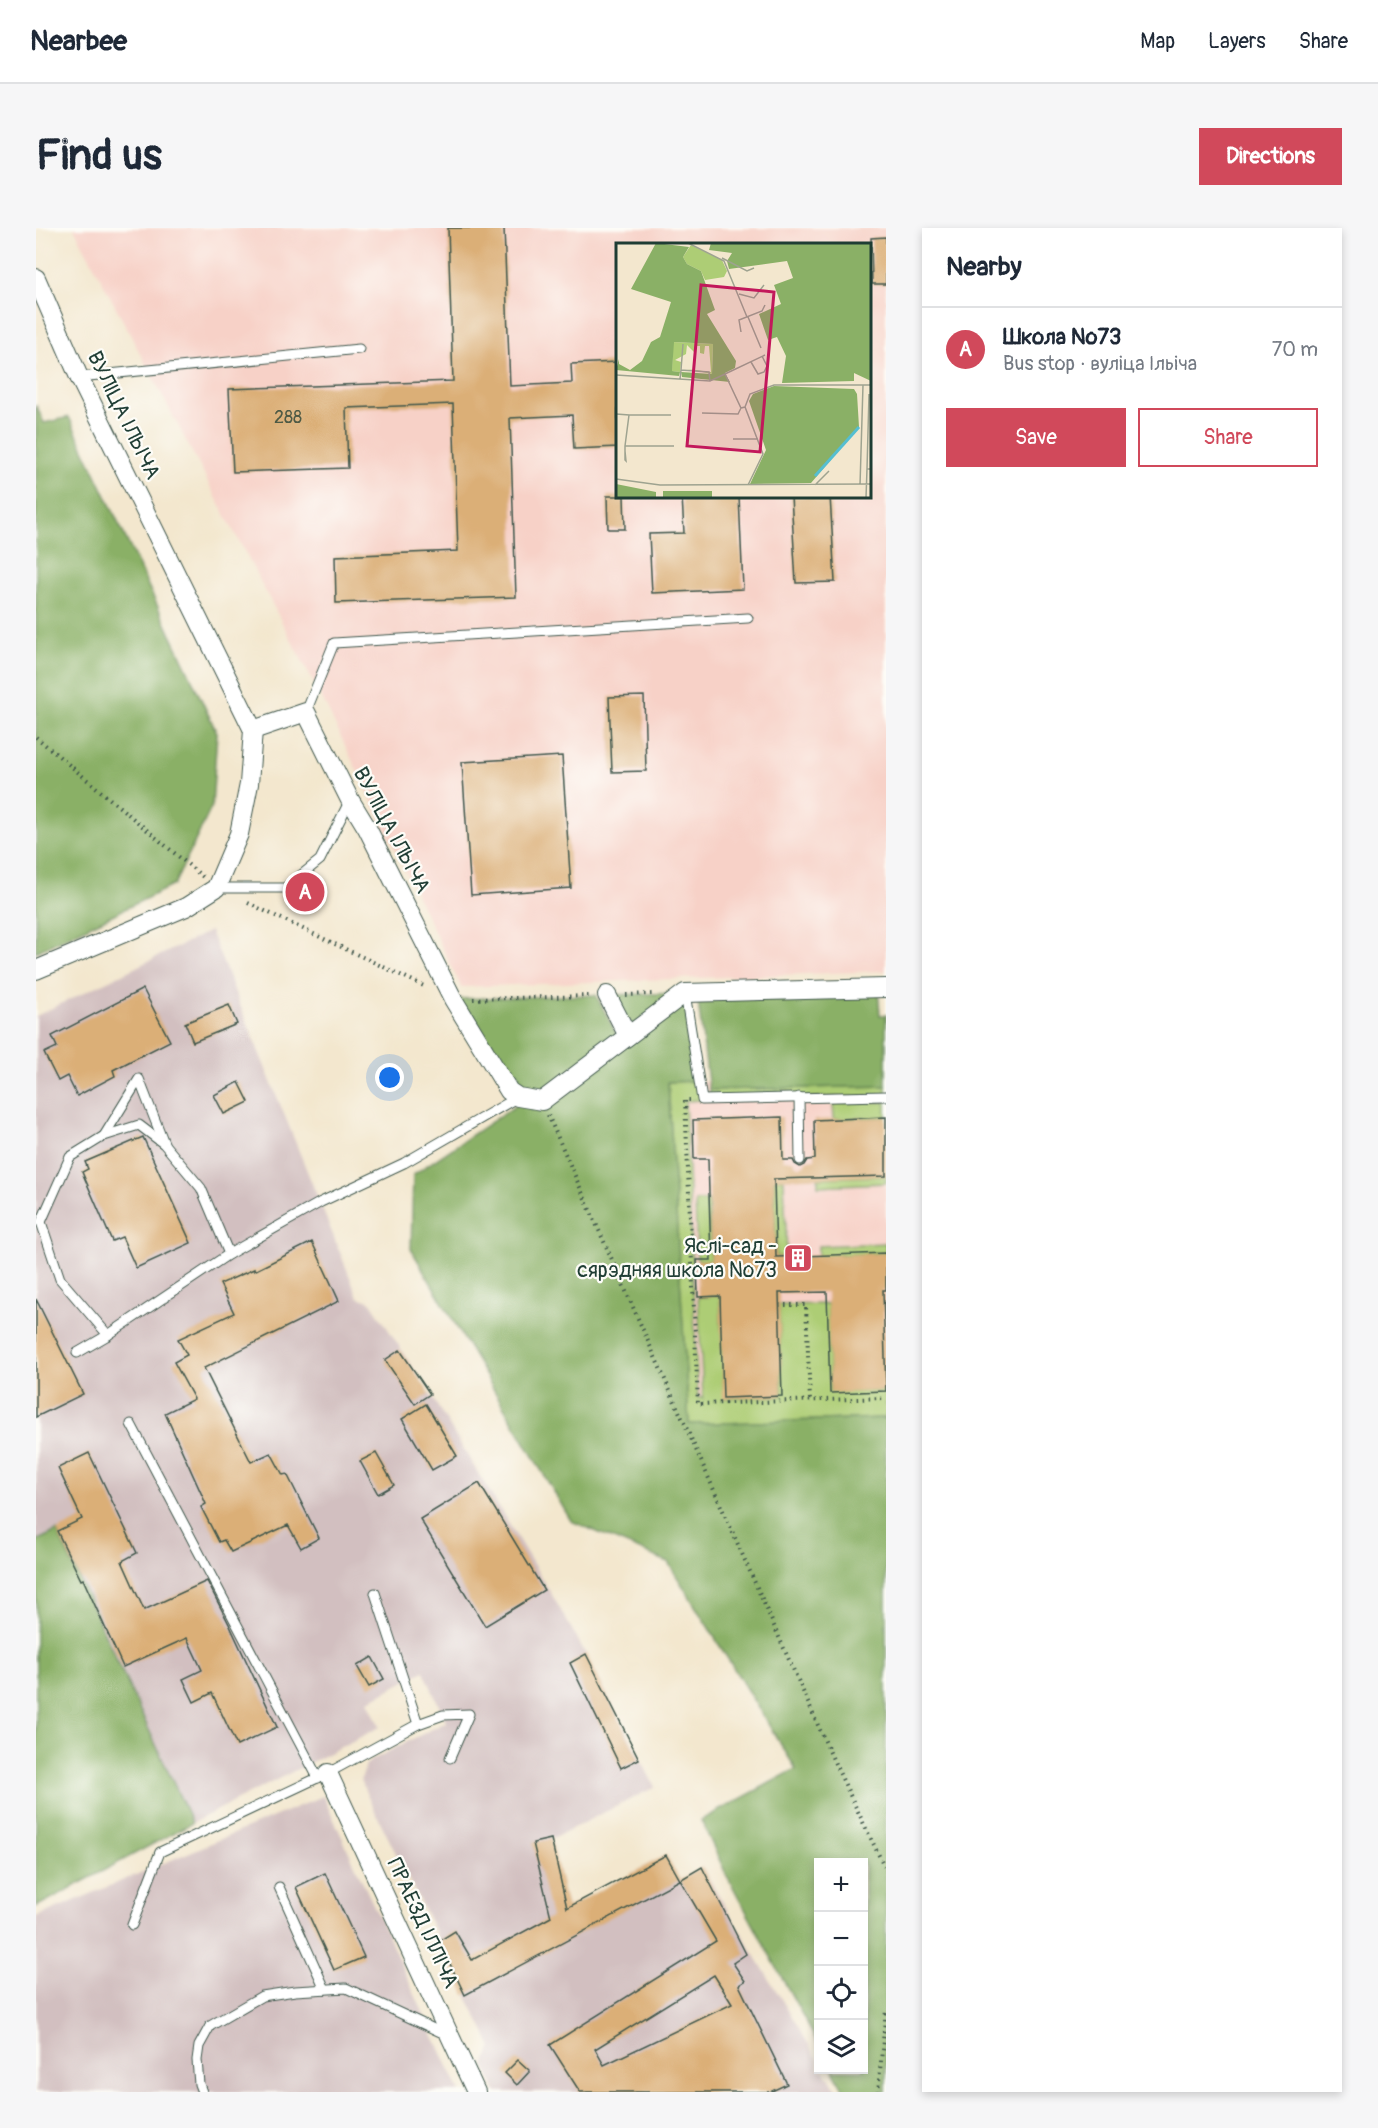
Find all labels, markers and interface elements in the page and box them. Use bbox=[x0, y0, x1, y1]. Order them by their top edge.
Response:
text: Nearbee bbox=[30, 24, 127, 59]
text: Map bbox=[1140, 28, 1175, 55]
text: Layers bbox=[1208, 28, 1266, 55]
text: Share bbox=[1299, 28, 1348, 55]
button: Directions bbox=[1199, 128, 1342, 185]
text: Find us bbox=[36, 130, 162, 182]
inset map bbox=[616, 243, 871, 498]
text: Nearby bbox=[946, 251, 1022, 283]
text: Школа №73 bbox=[1003, 323, 1121, 351]
text: A bbox=[959, 337, 972, 362]
text: 70 m bbox=[1272, 337, 1318, 362]
street label: ВУЛІЦА ІЛЬІЧА bbox=[81, 347, 166, 484]
text: Bus stop · вуліца Ільіча bbox=[1003, 351, 1197, 376]
house number: 288 bbox=[274, 406, 302, 429]
button: Save bbox=[946, 408, 1126, 467]
button: Share bbox=[1138, 408, 1318, 467]
street label: ВУЛІЦА ІЛЬІЧА bbox=[347, 762, 436, 898]
pin: A bbox=[286, 870, 324, 914]
your location bbox=[375, 1063, 404, 1092]
place label: Яслі-сад - сярэдняя школа №73 bbox=[577, 1233, 777, 1284]
building icon: Яслі-сад - сярэдняя школа №73 bbox=[782, 1242, 814, 1274]
street label: ПРАЕЗД ІЛЛІЧА bbox=[381, 1854, 464, 1993]
map controls bbox=[814, 1858, 868, 2074]
button: + bbox=[814, 1858, 868, 1912]
button: − bbox=[814, 1912, 868, 1966]
button: locate bbox=[814, 1966, 868, 2020]
button: layers bbox=[814, 2020, 868, 2074]

